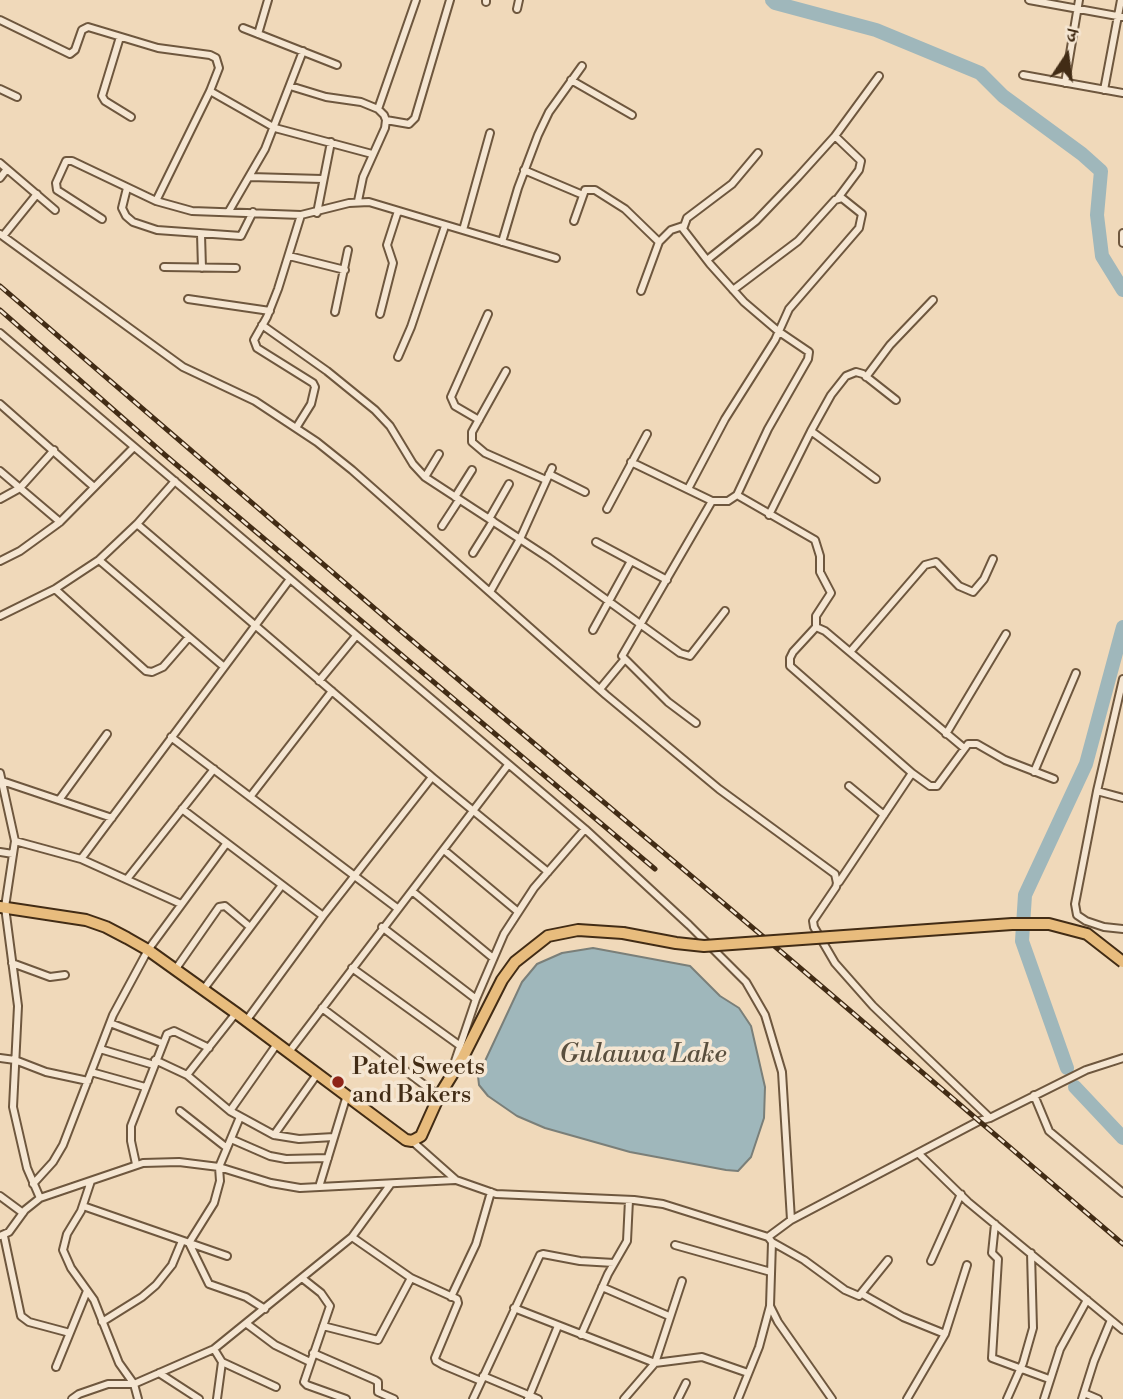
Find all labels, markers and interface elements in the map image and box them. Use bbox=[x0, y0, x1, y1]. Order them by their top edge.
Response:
north arrow bbox=[1032, 21, 1102, 91]
text: उ bbox=[1064, 23, 1079, 48]
water label: Gulauwa Lake bbox=[559, 1040, 727, 1072]
place label: Patel Sweets and Bakers bbox=[352, 1054, 485, 1110]
marker: Patel Sweets and Bakers bbox=[330, 1074, 346, 1090]

